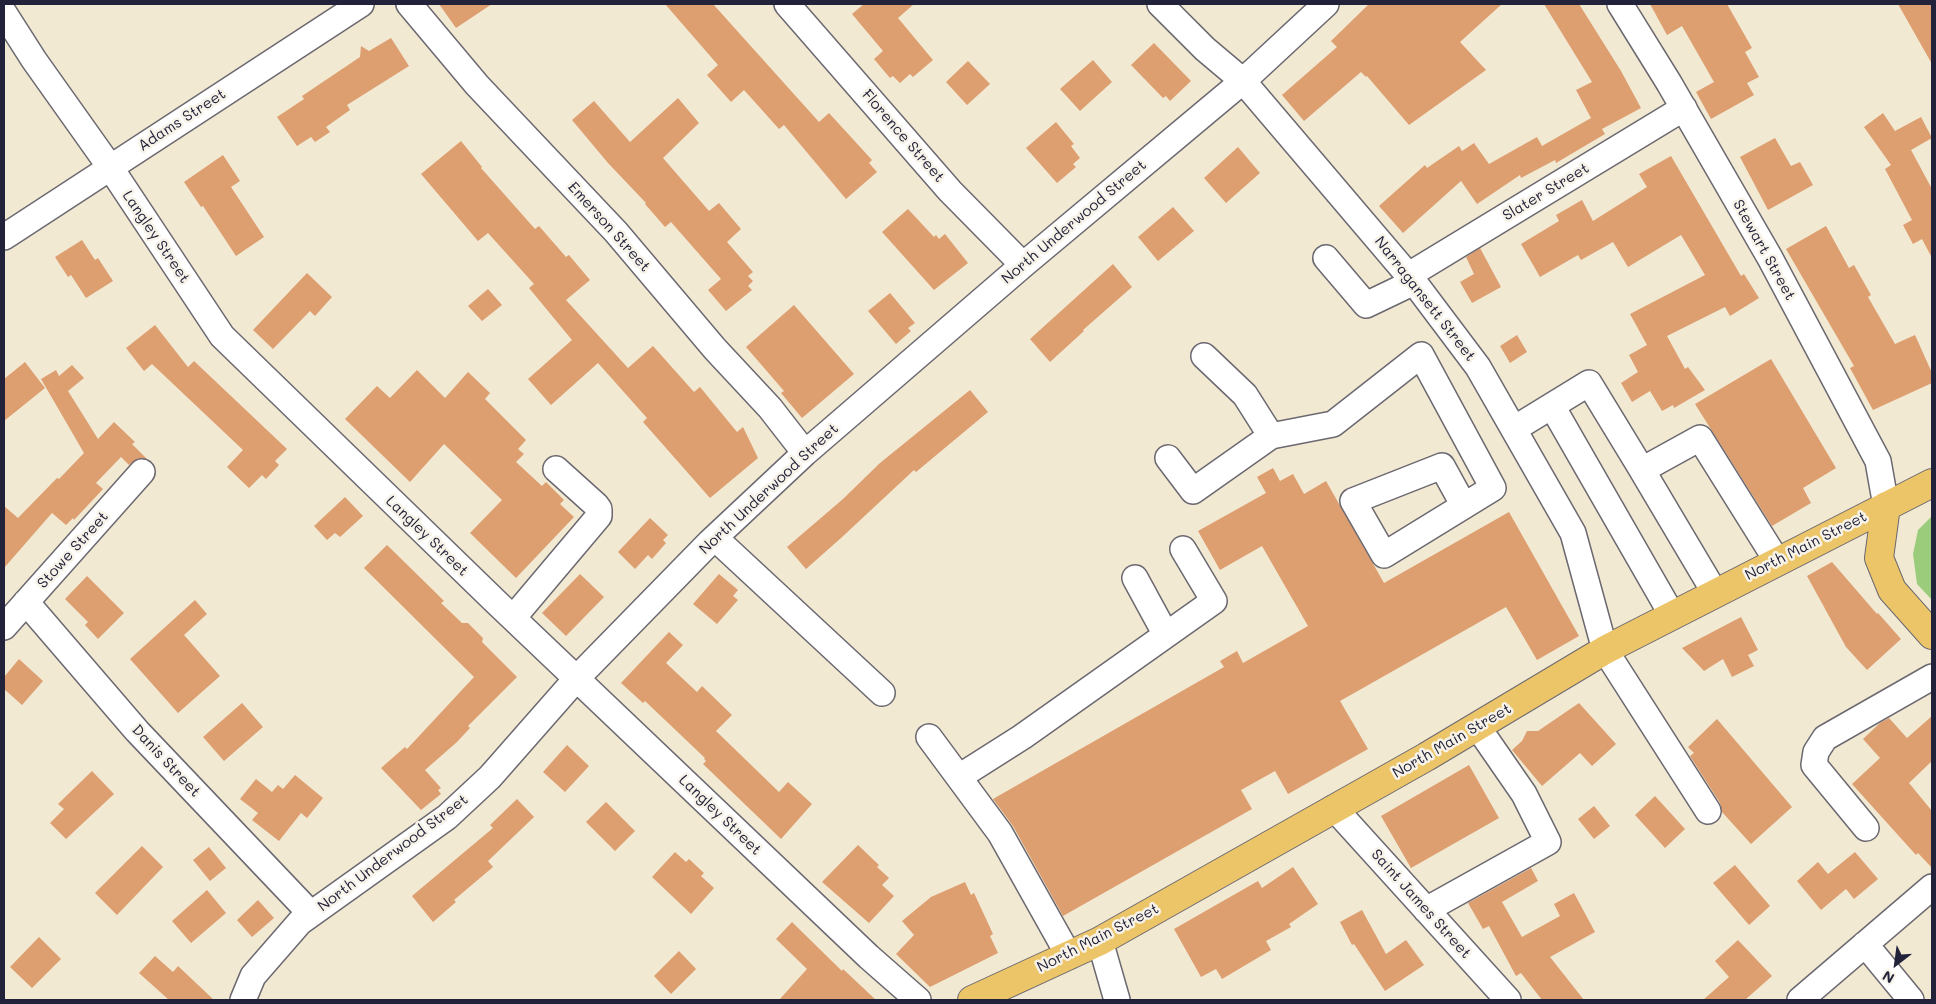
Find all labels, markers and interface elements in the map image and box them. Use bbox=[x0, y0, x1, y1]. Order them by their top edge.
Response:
street label: Adams Street bbox=[135, 85, 229, 155]
street label: Florence Street bbox=[858, 86, 948, 186]
street label: North Underwood Street bbox=[998, 156, 1150, 288]
street label: Slater Street bbox=[1500, 159, 1592, 225]
street label: Emerson Street bbox=[564, 178, 654, 276]
street label: Langley Street bbox=[118, 187, 194, 287]
street label: Stewart Street bbox=[1729, 197, 1799, 303]
street label: Narragansett Street bbox=[1371, 233, 1479, 365]
street label: North Underwood Street bbox=[696, 420, 842, 558]
street label: Langley Street bbox=[382, 492, 472, 580]
street label: Stowe Street bbox=[34, 508, 112, 592]
street label: North Main Street bbox=[1742, 508, 1870, 584]
street label: North Main Street bbox=[1389, 700, 1515, 782]
street label: Danis Street bbox=[128, 721, 204, 801]
street label: Langley Street bbox=[675, 771, 765, 859]
street label: North Underwood Street bbox=[314, 791, 472, 915]
street label: Saint James Street bbox=[1367, 846, 1475, 962]
street label: North Main Street bbox=[1034, 900, 1162, 976]
north arrow bbox=[1871, 939, 1921, 989]
text: N bbox=[1879, 967, 1898, 988]

